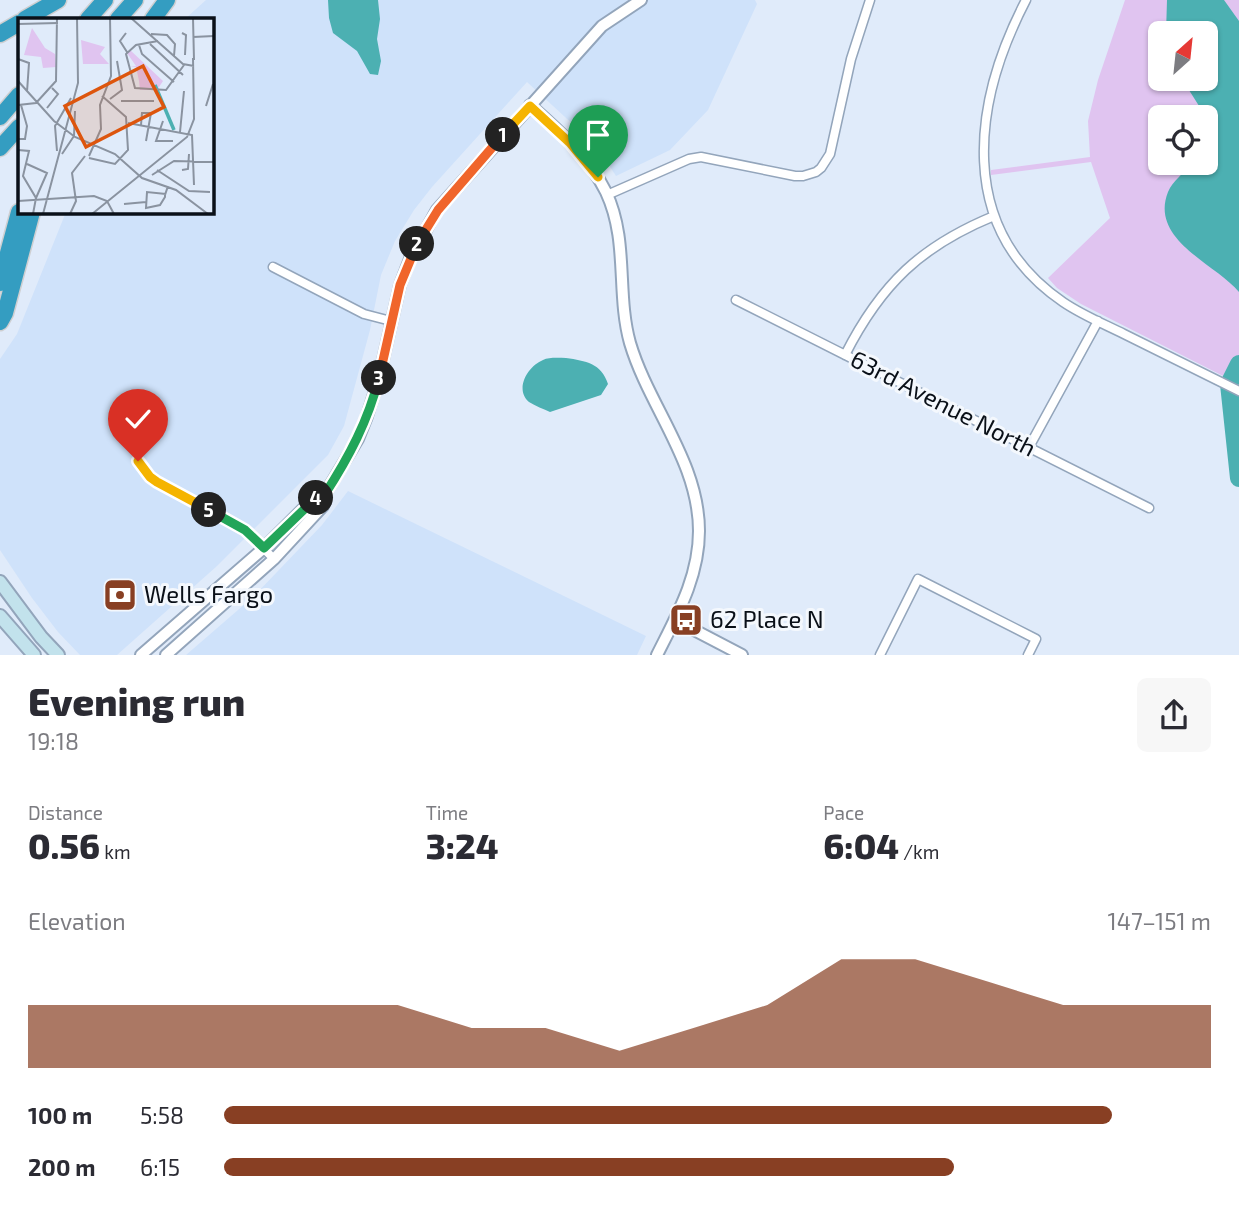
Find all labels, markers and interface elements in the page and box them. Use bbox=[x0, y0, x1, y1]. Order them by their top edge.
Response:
inset map bbox=[18, 18, 214, 214]
north arrow bbox=[1148, 21, 1218, 91]
map controls bbox=[1148, 21, 1218, 175]
pin bbox=[568, 105, 628, 177]
button: locate bbox=[1148, 105, 1218, 175]
icon: arrive bbox=[579, 116, 617, 154]
pin: 1 bbox=[486, 118, 520, 152]
text: 1 bbox=[498, 123, 507, 146]
pin: 2 bbox=[400, 226, 434, 262]
text: 2 bbox=[411, 232, 422, 255]
street label: 63rd Avenue North bbox=[846, 343, 1041, 462]
pin: 3 bbox=[362, 360, 396, 396]
text: 3 bbox=[373, 366, 384, 389]
pin bbox=[108, 389, 168, 461]
icon: check bbox=[119, 400, 157, 438]
pin: 4 bbox=[298, 480, 334, 516]
text: 4 bbox=[309, 486, 322, 509]
pin: 5 bbox=[192, 492, 227, 528]
text: 5 bbox=[203, 498, 214, 521]
bank icon: Wells Fargo bbox=[101, 576, 139, 614]
place label: Wells Fargo bbox=[144, 579, 273, 608]
bus stop icon: 62 Place N bbox=[667, 601, 705, 639]
place label: 62 Place N bbox=[710, 604, 824, 633]
text: Evening run bbox=[28, 678, 245, 724]
button: share bbox=[1137, 678, 1211, 752]
text: 19:18 bbox=[28, 727, 79, 755]
text: Distance bbox=[28, 801, 103, 824]
text: Time bbox=[426, 801, 468, 824]
text: Pace bbox=[823, 801, 864, 824]
text: 0.56 bbox=[28, 824, 100, 866]
text: 3:24 bbox=[426, 824, 499, 866]
text: 6:04 bbox=[823, 824, 899, 866]
text: km bbox=[100, 840, 131, 863]
text: /km bbox=[899, 840, 939, 863]
text: Elevation bbox=[28, 907, 126, 935]
text: 147–151 m bbox=[1108, 907, 1211, 935]
text: 100 m bbox=[28, 1101, 92, 1129]
text: 5:58 bbox=[140, 1101, 184, 1129]
text: 200 m bbox=[28, 1153, 96, 1181]
text: 6:15 bbox=[140, 1153, 180, 1181]

